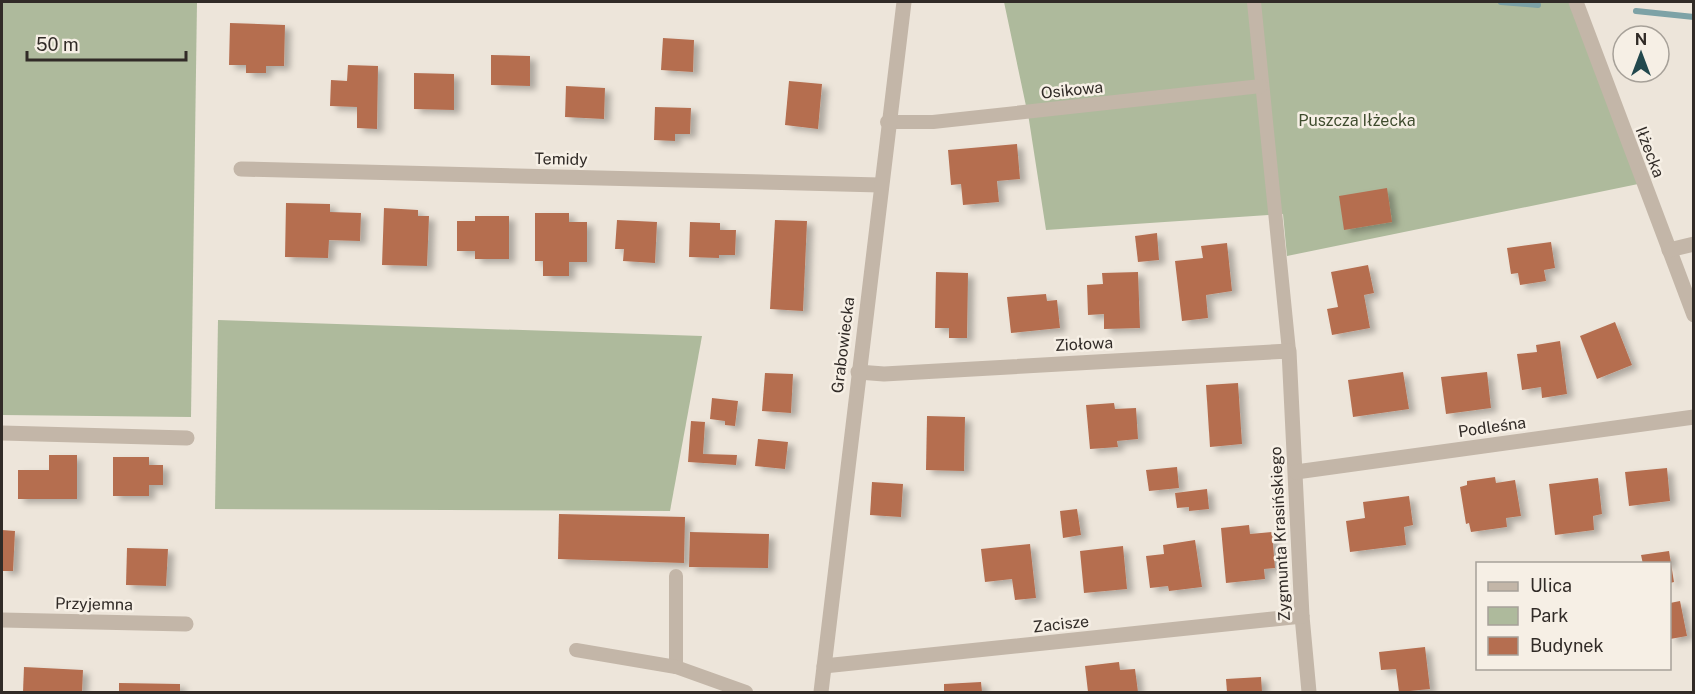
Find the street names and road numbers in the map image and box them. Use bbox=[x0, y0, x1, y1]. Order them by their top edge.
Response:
street label: Osikowa bbox=[1040, 77, 1104, 103]
street label: Iłżecka bbox=[1632, 124, 1668, 180]
street label: Temidy bbox=[534, 149, 588, 169]
street label: Grabowiecka bbox=[828, 296, 858, 394]
street label: Ziołowa bbox=[1054, 333, 1114, 355]
street label: Podleśna bbox=[1457, 413, 1527, 441]
street label: Zygmunta Krasińskiego bbox=[1266, 446, 1294, 622]
street label: Przyjemna bbox=[55, 594, 133, 614]
street label: Zacisze bbox=[1032, 612, 1090, 636]

